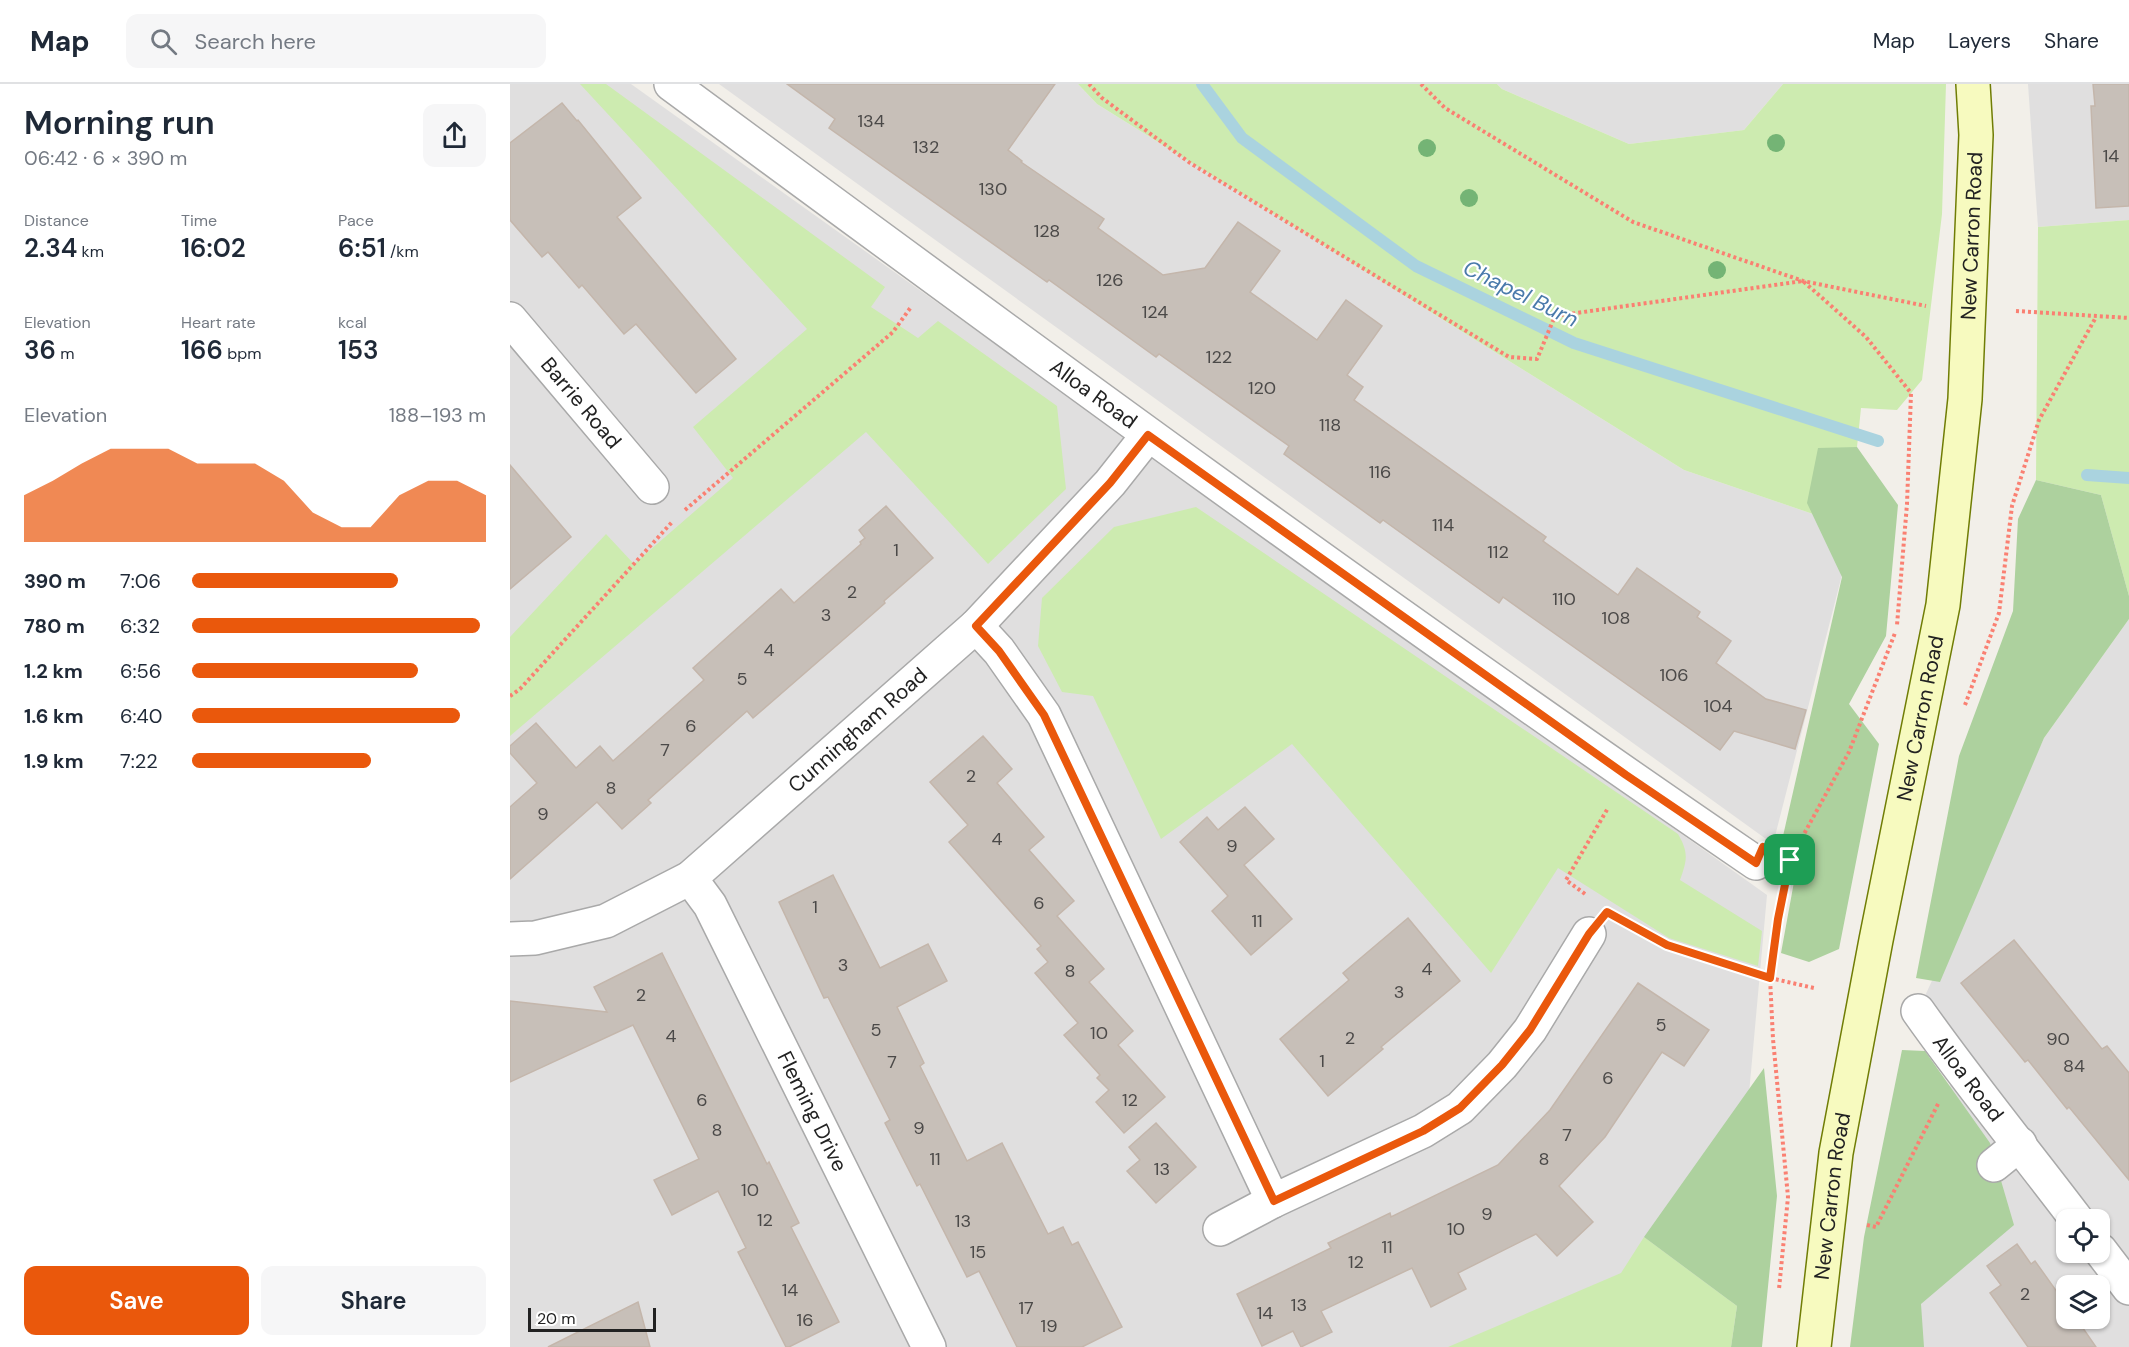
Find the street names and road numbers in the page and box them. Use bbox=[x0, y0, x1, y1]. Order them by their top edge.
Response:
street label: New Carron Road bbox=[1954, 151, 1989, 321]
street label: Barrie Road bbox=[534, 352, 628, 455]
street label: Alloa Road bbox=[1044, 353, 1143, 435]
street label: New Carron Road bbox=[1890, 633, 1951, 804]
street label: Cunningham Road bbox=[782, 661, 933, 799]
street label: Alloa Road bbox=[1926, 1030, 2010, 1128]
street label: Fleming Drive bbox=[771, 1047, 854, 1176]
street label: New Carron Road bbox=[1808, 1110, 1857, 1281]

